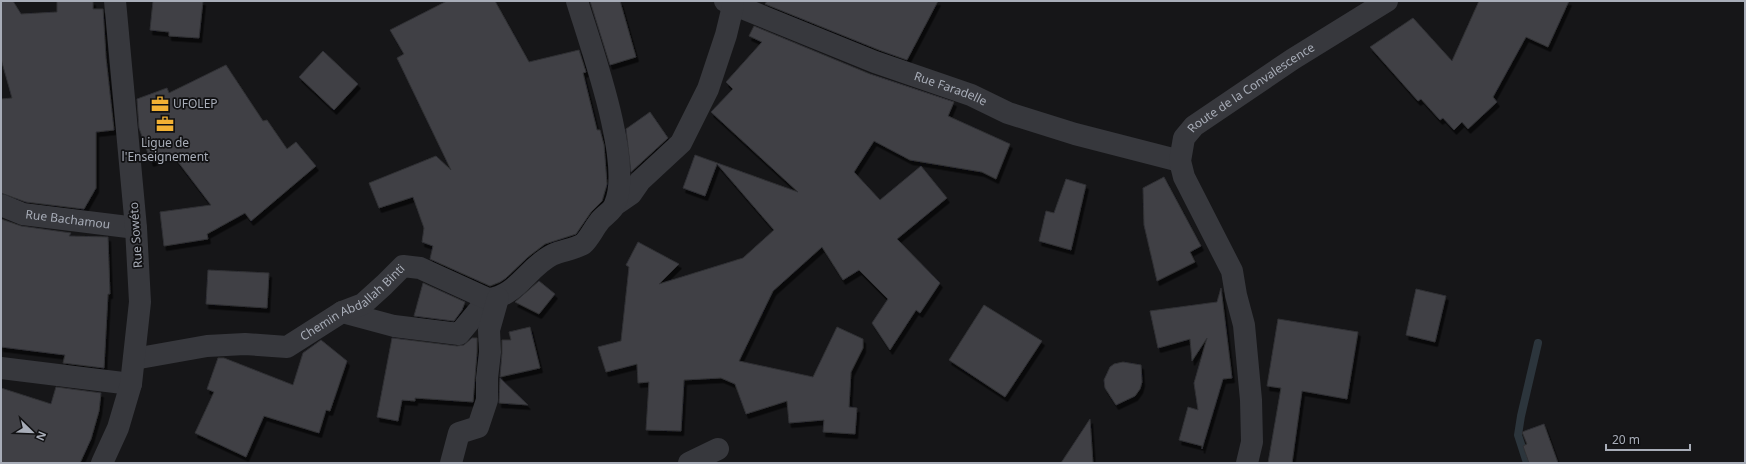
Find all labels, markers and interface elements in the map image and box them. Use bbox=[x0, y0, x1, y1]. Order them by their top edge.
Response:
street label: Route de la Convalescence bbox=[1183, 39, 1318, 136]
street label: Rue Faradelle bbox=[912, 67, 990, 110]
office icon: UFOLEP bbox=[150, 94, 170, 114]
place label: UFOLEP bbox=[173, 95, 218, 112]
office icon: Ligue de l'Enseignement bbox=[155, 114, 175, 134]
place label: Ligue de l'Enseignement bbox=[122, 134, 209, 165]
street label: Rue Sowéto bbox=[125, 201, 146, 269]
street label: Rue Bachamou bbox=[25, 205, 111, 233]
street label: Chemin Abdallah Binti bbox=[297, 260, 408, 345]
north arrow bbox=[12, 412, 52, 452]
scale bar bbox=[1606, 426, 1690, 452]
text: N bbox=[33, 429, 50, 443]
text: 20 m bbox=[1612, 431, 1640, 448]

